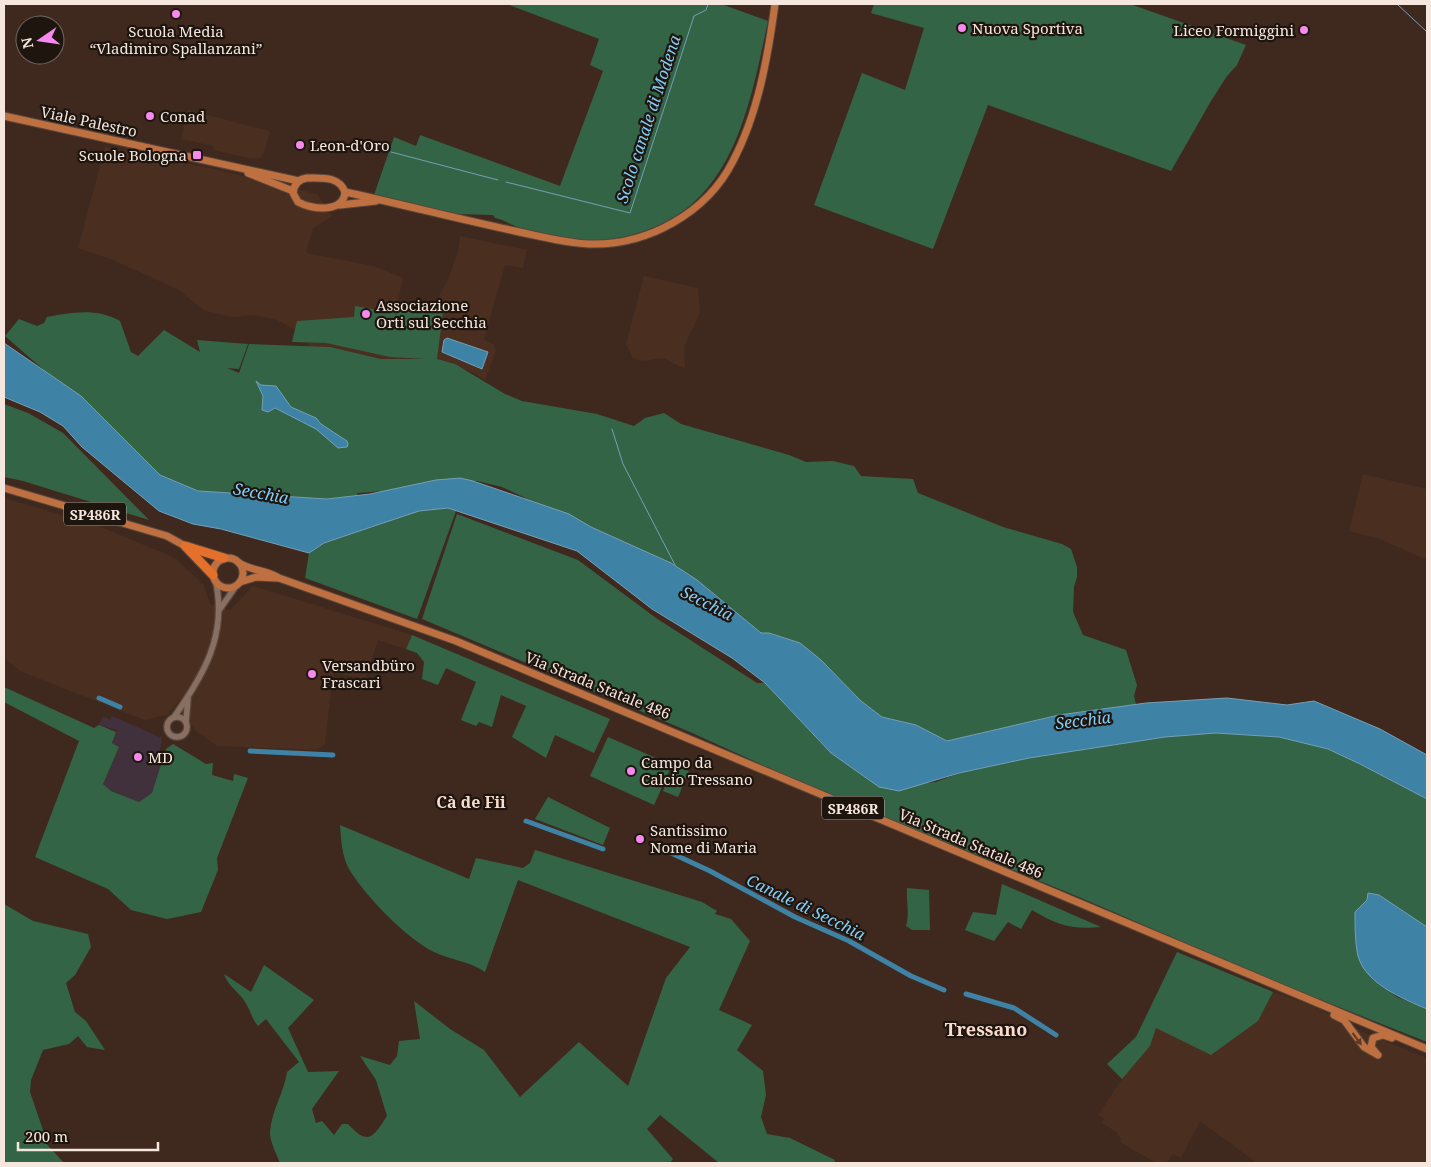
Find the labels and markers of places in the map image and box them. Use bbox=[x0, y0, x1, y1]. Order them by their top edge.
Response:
marker: Scuola Media “Vladimiro Spallanzani” bbox=[170, 8, 182, 20]
place label: Nuova Sportiva bbox=[972, 18, 1083, 38]
place label: Liceo Formiggini bbox=[1174, 20, 1294, 40]
place label: Scuola Media “Vladimiro Spallanzani” bbox=[89, 21, 263, 58]
marker: Nuova Sportiva bbox=[956, 22, 968, 34]
marker: Liceo Formiggini bbox=[1298, 24, 1310, 36]
place label: Conad bbox=[160, 106, 205, 126]
marker: Conad bbox=[144, 110, 156, 122]
place label: Leon-d'Oro bbox=[310, 135, 390, 155]
marker: Leon-d'Oro bbox=[294, 139, 306, 151]
place label: Scuole Bologna bbox=[79, 145, 187, 165]
marker: Scuole Bologna bbox=[191, 149, 203, 161]
place label: Associazione Orti sul Secchia bbox=[376, 295, 487, 332]
marker: Associazione Orti sul Secchia bbox=[360, 308, 372, 320]
place label: Versandbüro Frascari bbox=[322, 655, 415, 692]
marker: Versandbüro Frascari bbox=[306, 668, 318, 680]
place label: MD bbox=[148, 747, 173, 767]
marker: MD bbox=[132, 751, 144, 763]
place label: Campo da Calcio Tressano bbox=[641, 752, 753, 789]
marker: Campo da Calcio Tressano bbox=[625, 765, 637, 777]
place label: Santissimo Nome di Maria bbox=[650, 820, 757, 857]
marker: Santissimo Nome di Maria bbox=[634, 833, 646, 845]

